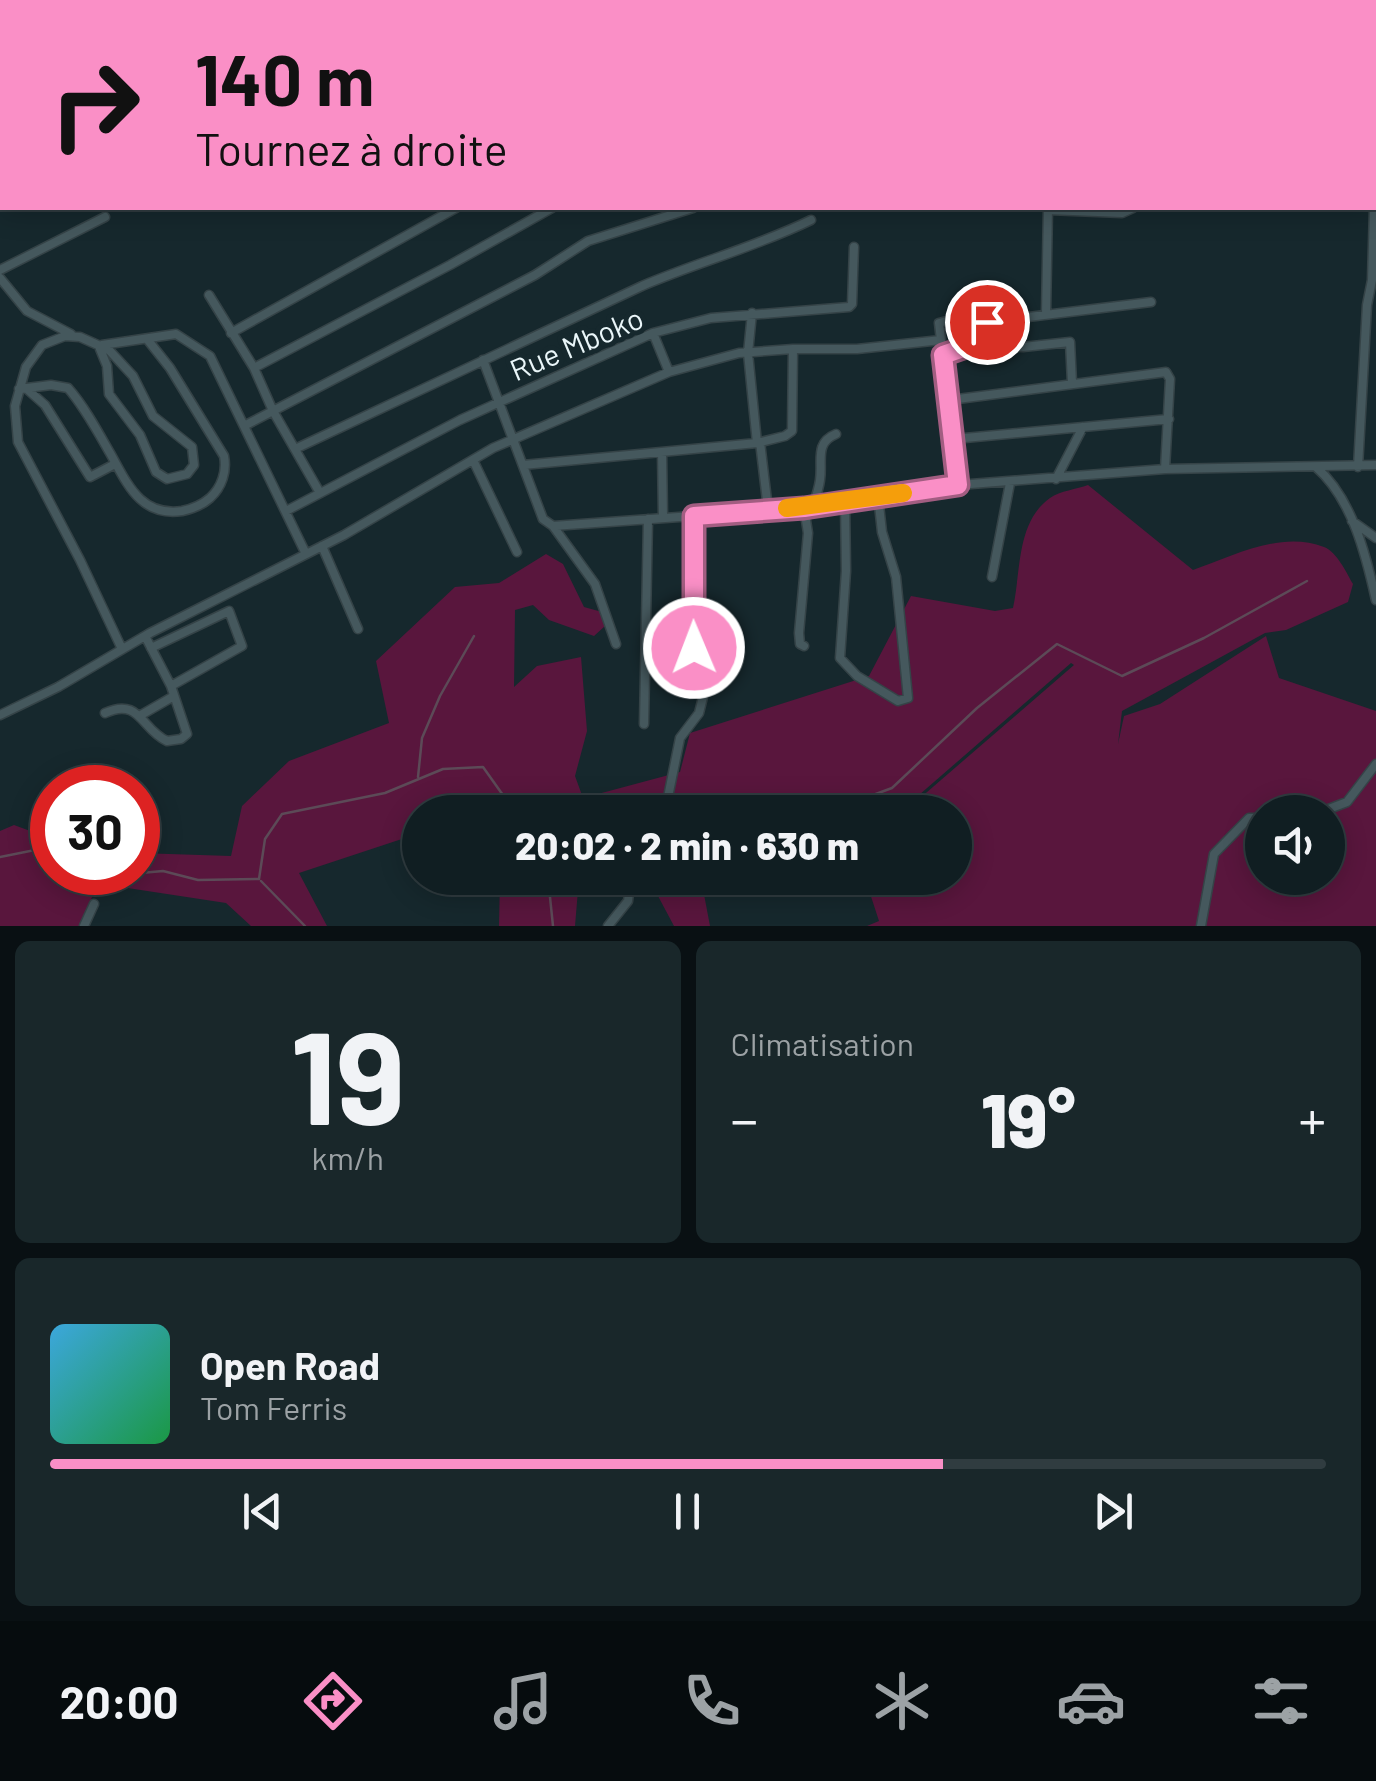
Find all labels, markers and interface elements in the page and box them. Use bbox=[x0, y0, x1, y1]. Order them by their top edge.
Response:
text: 140 m bbox=[195, 36, 374, 120]
icon: right bbox=[30, 40, 160, 170]
text: Tournez à droite bbox=[195, 121, 508, 175]
pin bbox=[945, 280, 1030, 365]
icon: arrive bbox=[960, 295, 1015, 350]
street label: Rue Mboko bbox=[504, 299, 648, 387]
position arrow bbox=[642, 596, 746, 700]
speed limit sign: 30 bbox=[30, 765, 160, 895]
map controls bbox=[1245, 795, 1345, 895]
button: sound bbox=[1245, 795, 1345, 895]
text: 20:02 · 2 min · 630 m bbox=[515, 822, 859, 868]
text: 19 bbox=[290, 995, 405, 1151]
text: Climatisation bbox=[731, 1024, 914, 1062]
text: 19° bbox=[981, 1073, 1076, 1163]
text: − bbox=[731, 1085, 758, 1151]
text: + bbox=[1298, 1085, 1326, 1151]
text: km/h bbox=[312, 1138, 384, 1176]
text: Open Road bbox=[200, 1342, 380, 1388]
text: Tom Ferris bbox=[200, 1388, 347, 1426]
icon: previous bbox=[235, 1484, 290, 1539]
icon: pause bbox=[660, 1484, 715, 1539]
icon: next bbox=[1086, 1484, 1141, 1539]
icon: directions bbox=[298, 1666, 368, 1736]
icon: music bbox=[488, 1666, 558, 1736]
icon: phone bbox=[677, 1666, 747, 1736]
icon: climate bbox=[867, 1666, 937, 1736]
icon: car bbox=[1056, 1666, 1126, 1736]
icon: filters bbox=[1246, 1666, 1316, 1736]
text: 20:00 bbox=[60, 1674, 178, 1728]

